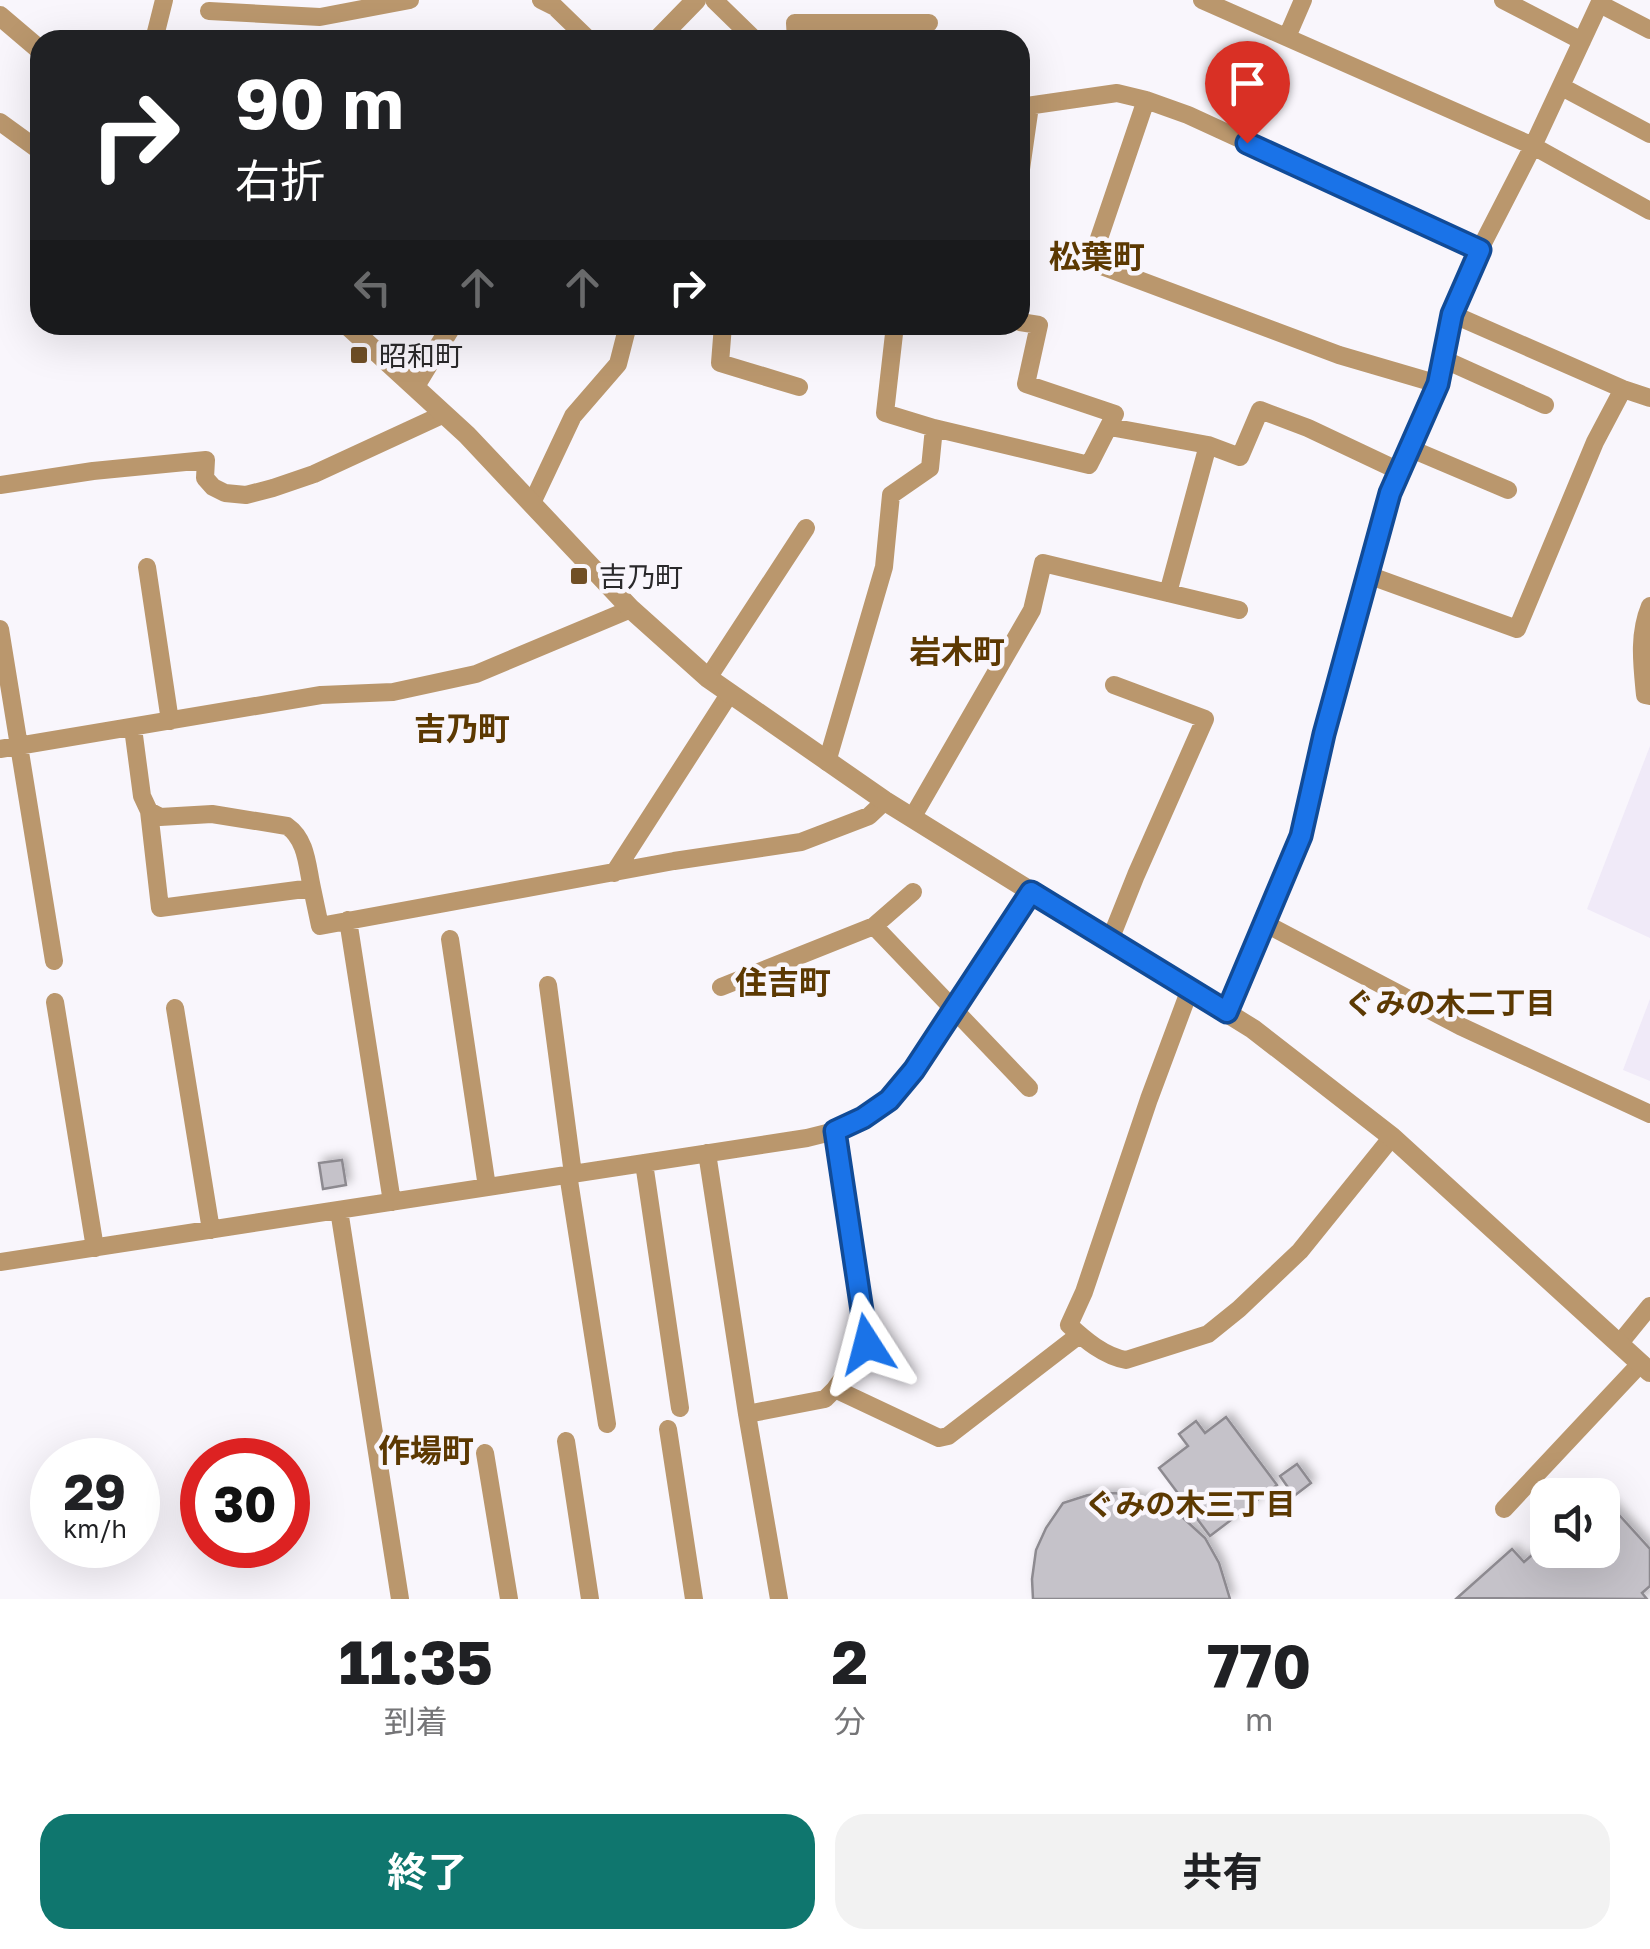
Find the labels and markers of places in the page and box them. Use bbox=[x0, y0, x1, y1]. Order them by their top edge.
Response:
pin bbox=[1205, 41, 1290, 144]
place label: 昭和町 bbox=[379, 339, 463, 372]
marker: 昭和町 bbox=[348, 344, 370, 366]
place label: 吉乃町 bbox=[599, 560, 683, 593]
marker: 吉乃町 bbox=[568, 565, 590, 587]

